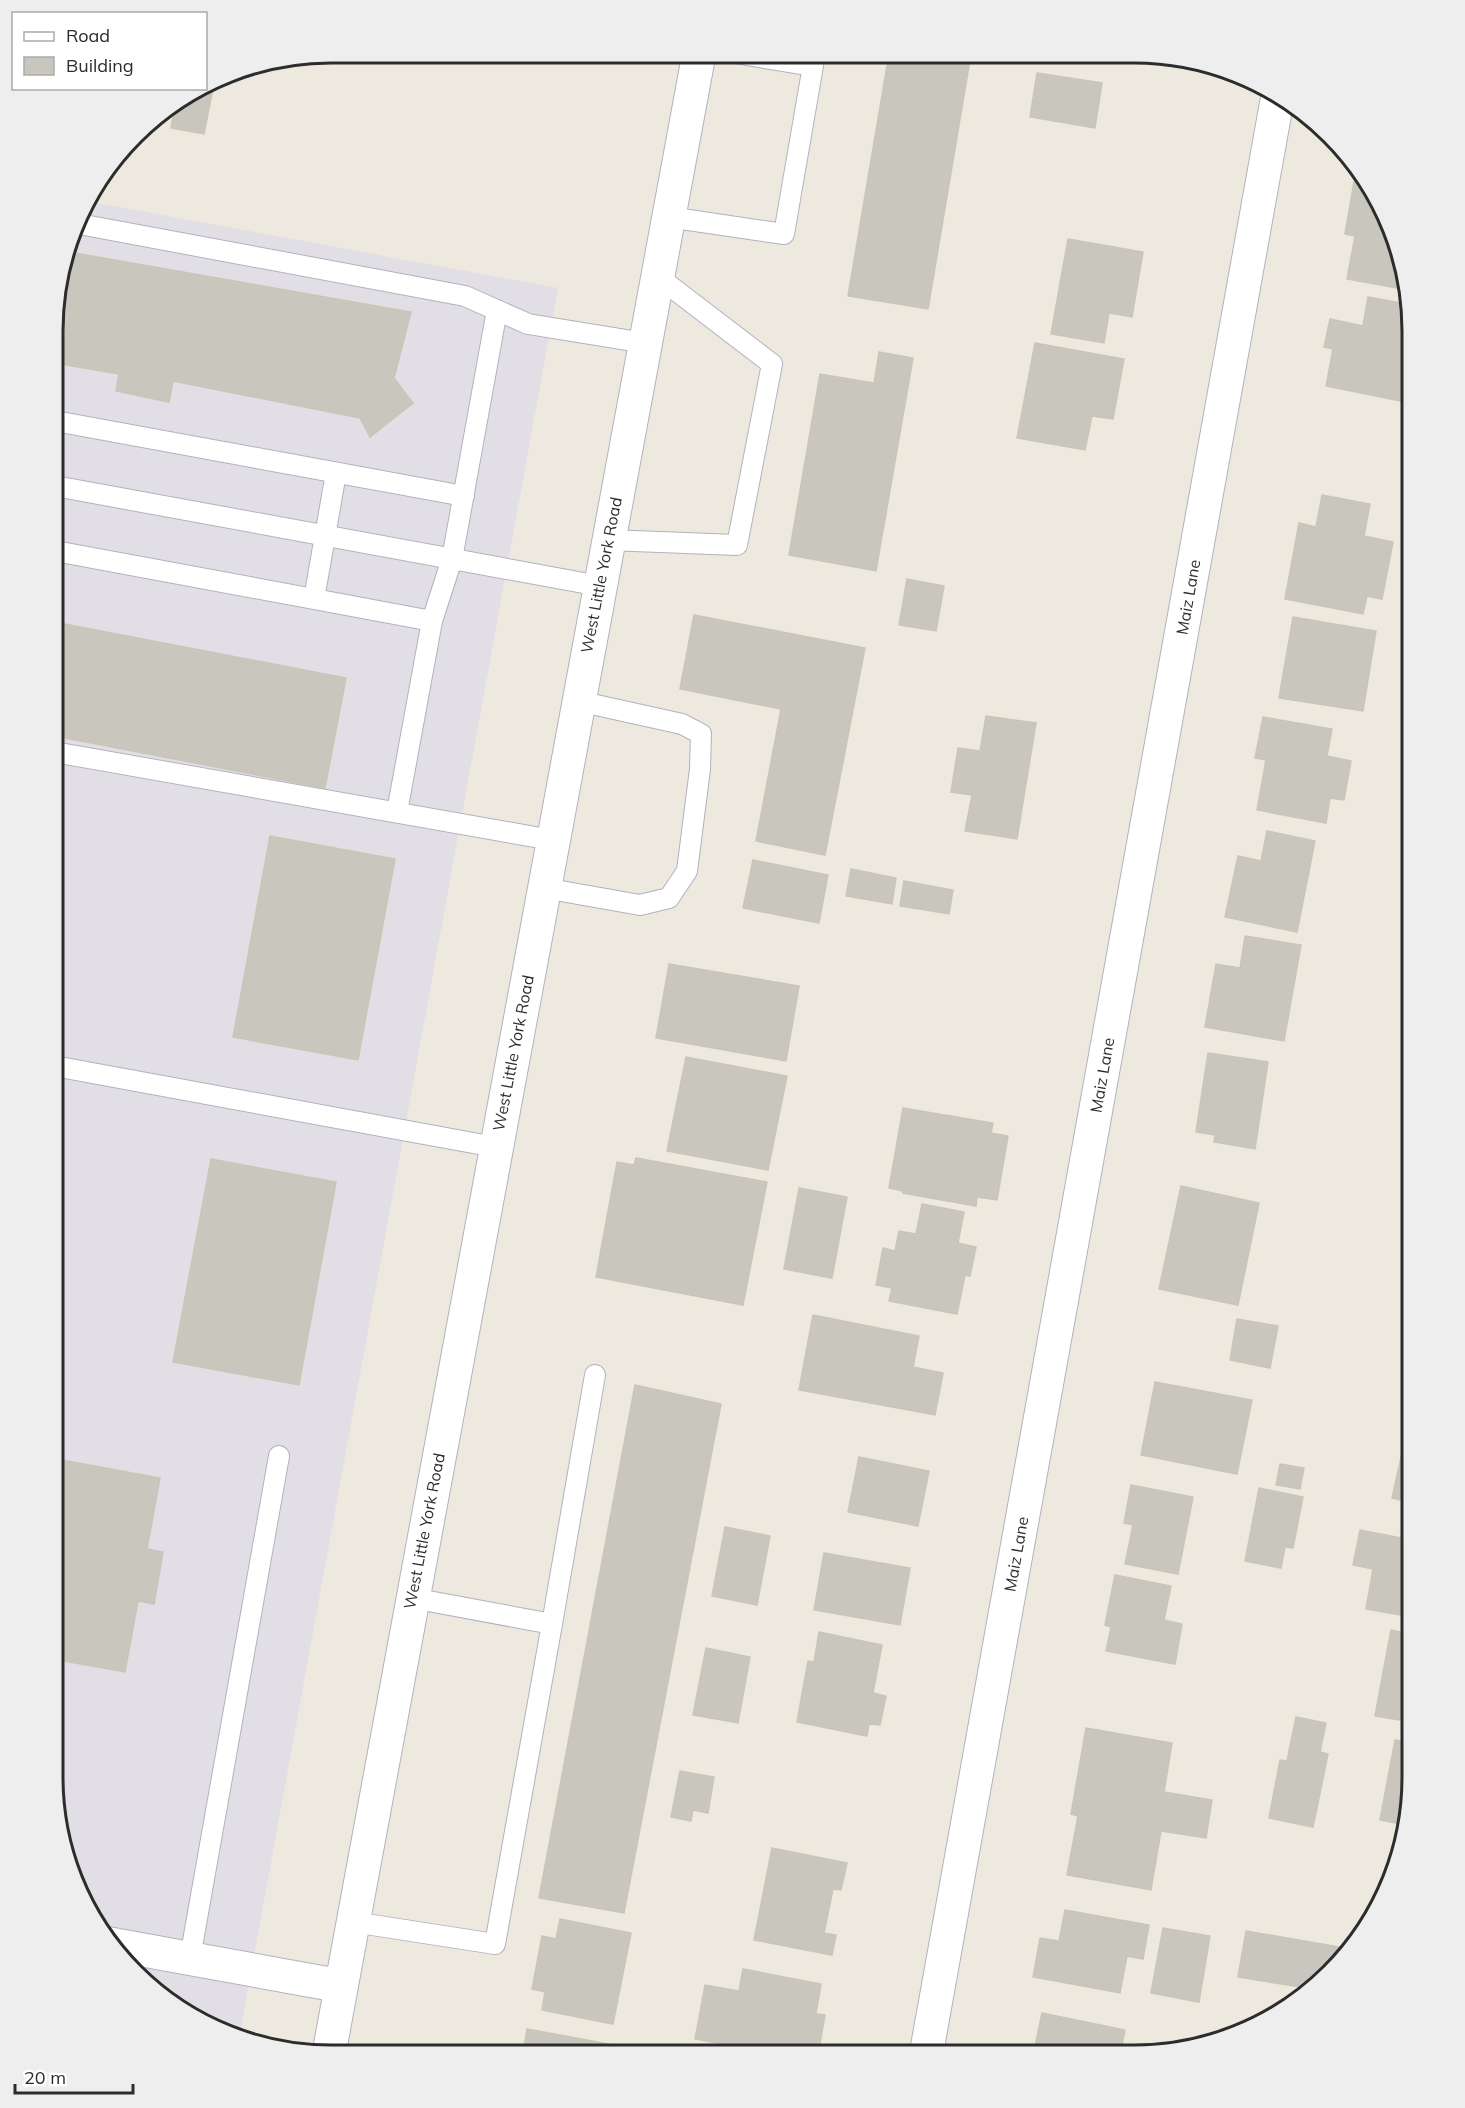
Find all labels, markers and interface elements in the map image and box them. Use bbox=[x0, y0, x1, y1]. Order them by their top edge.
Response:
legend bbox=[12, 12, 207, 90]
text: Road bbox=[66, 24, 110, 47]
text: Building bbox=[66, 54, 134, 77]
street label: West Little York Road bbox=[576, 495, 626, 655]
street label: Maiz Lane bbox=[1172, 558, 1204, 636]
street label: West Little York Road bbox=[488, 973, 538, 1133]
street label: Maiz Lane bbox=[1086, 1036, 1118, 1114]
street label: West Little York Road bbox=[399, 1451, 449, 1611]
street label: Maiz Lane bbox=[1000, 1515, 1032, 1593]
scale bar bbox=[15, 2057, 134, 2095]
text: 20 m bbox=[24, 2066, 66, 2089]

